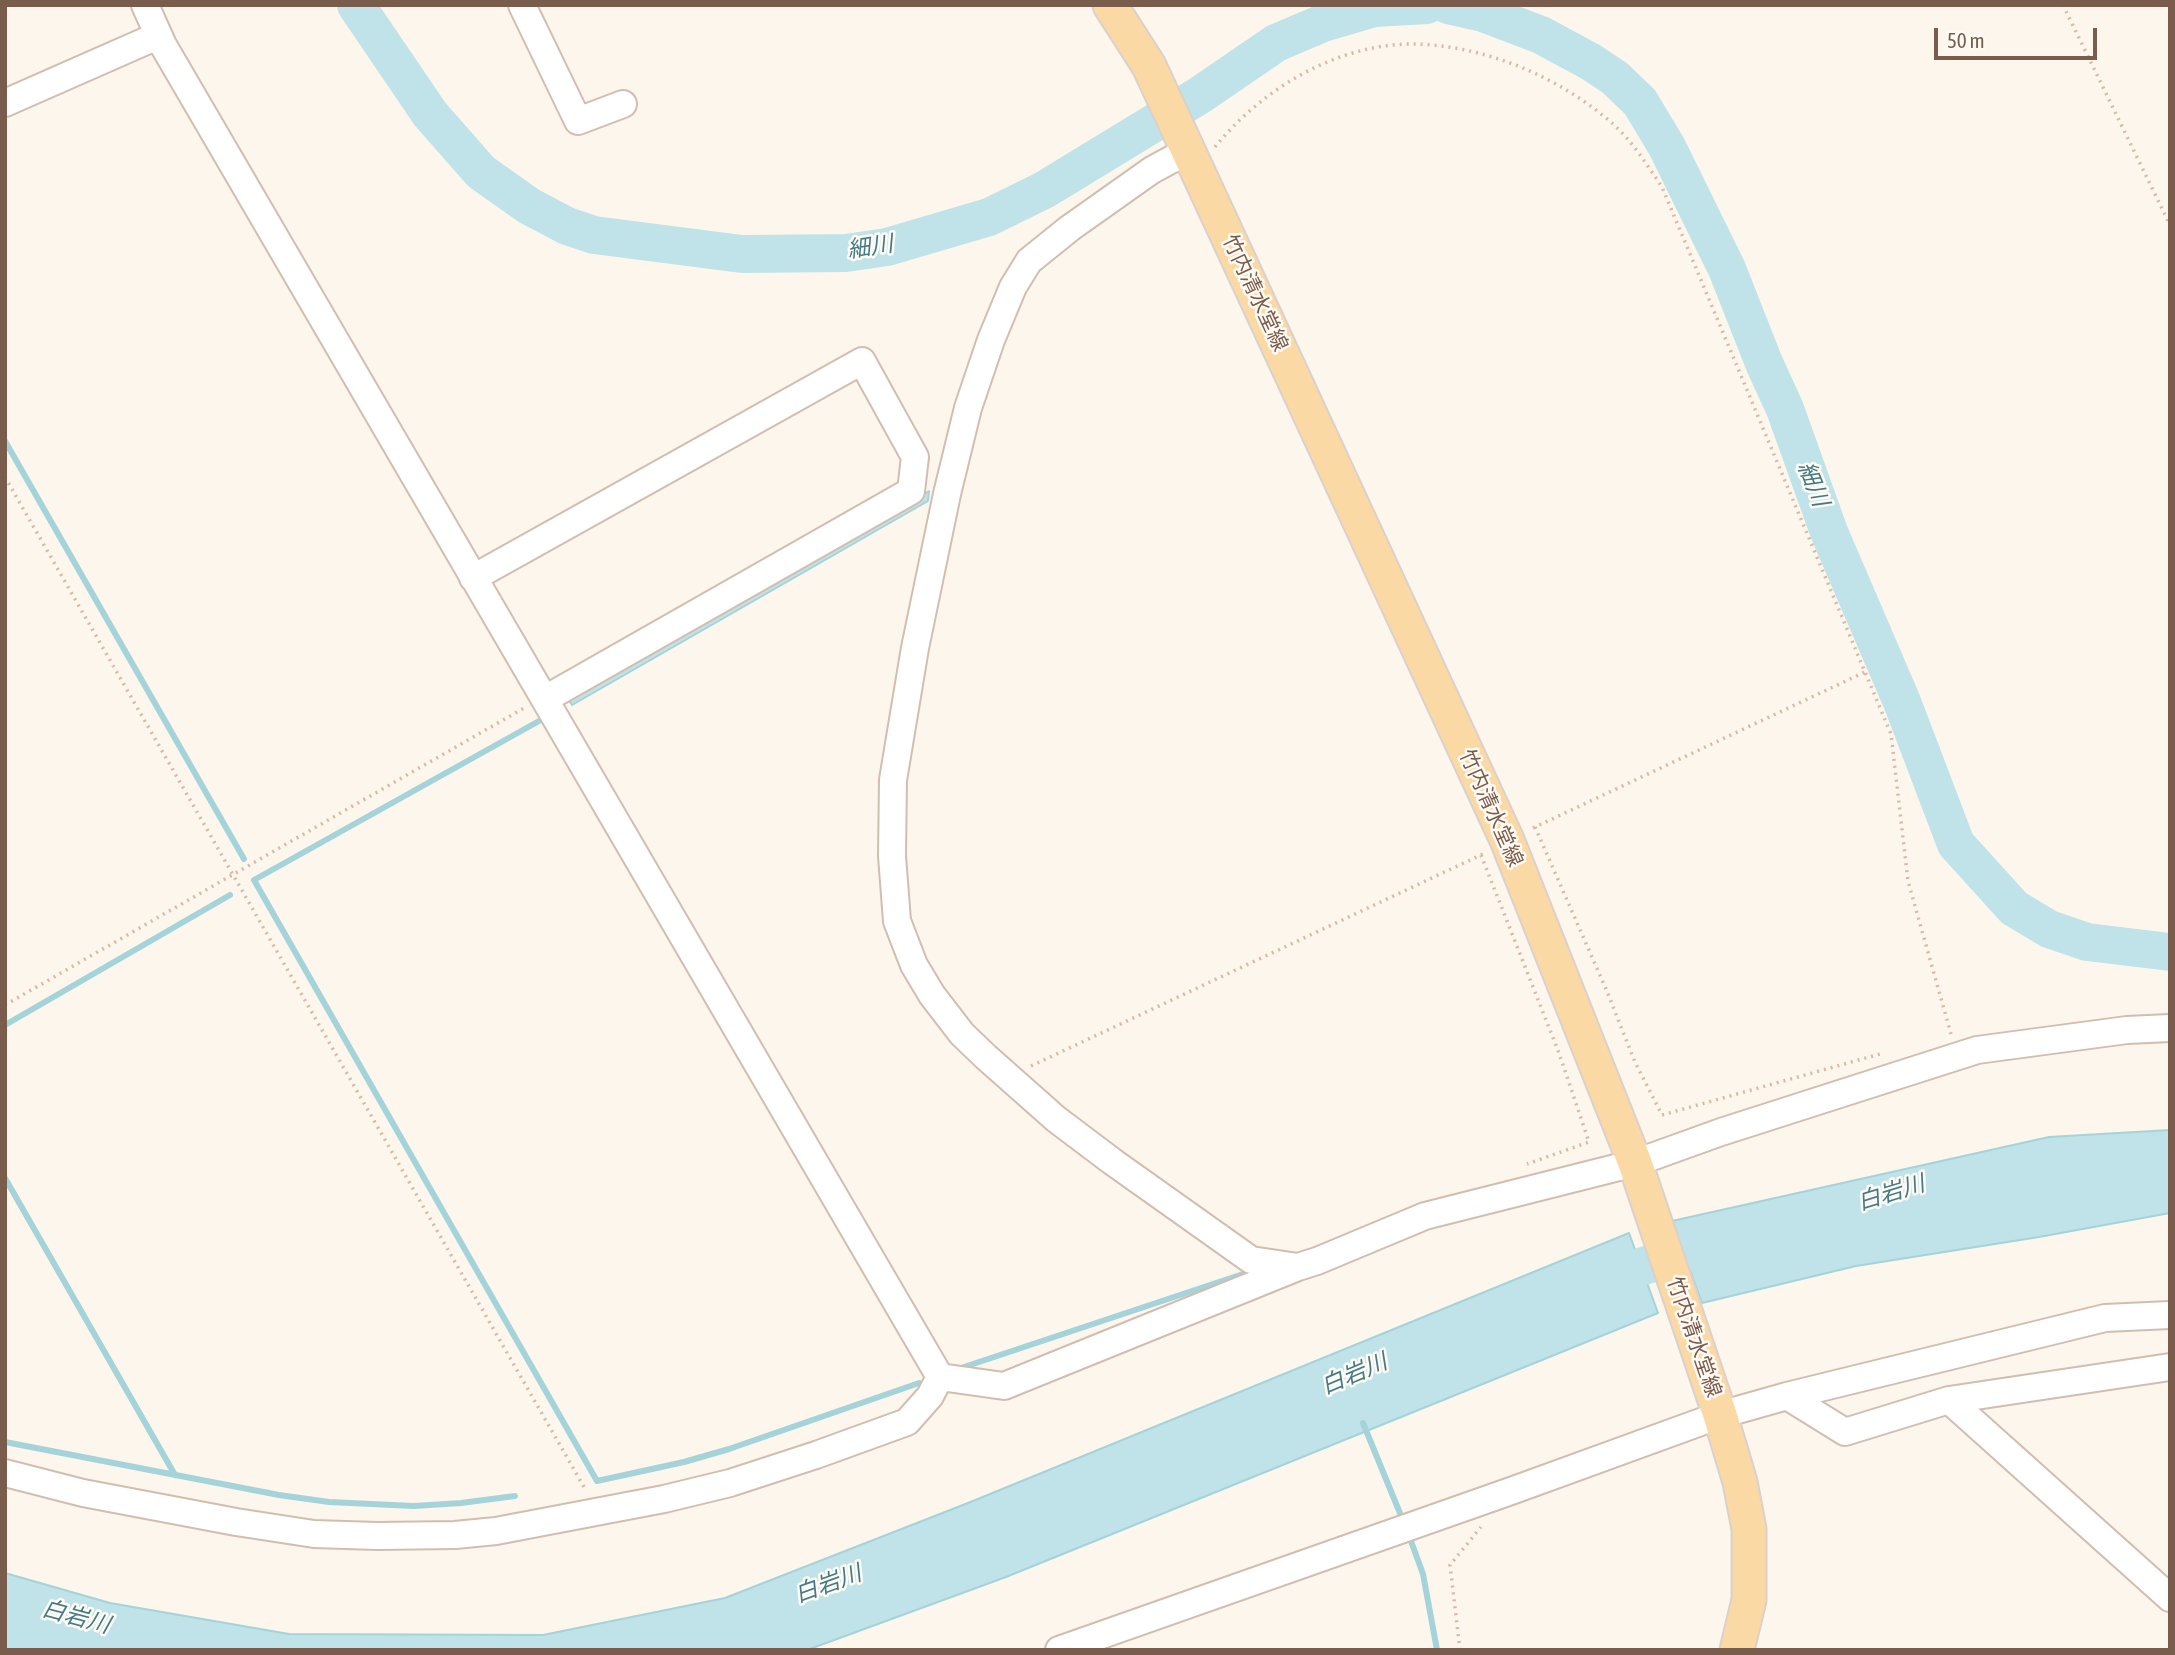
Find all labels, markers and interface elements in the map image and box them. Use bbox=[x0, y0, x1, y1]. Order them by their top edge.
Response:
scale bar bbox=[1937, 14, 2100, 58]
text: 50 m bbox=[1947, 28, 1985, 52]
water label: 細川 bbox=[845, 230, 895, 264]
street label: 竹内清水堂線 bbox=[1217, 231, 1293, 355]
water label: 細川 bbox=[1792, 458, 1834, 510]
street label: 竹内清水堂線 bbox=[1454, 745, 1528, 871]
water label: 白岩川 bbox=[1854, 1170, 1928, 1216]
street label: 竹内清水堂線 bbox=[1662, 1273, 1726, 1401]
water label: 白岩川 bbox=[1317, 1348, 1391, 1400]
water label: 白岩川 bbox=[791, 1559, 865, 1609]
water label: 白岩川 bbox=[39, 1595, 113, 1639]

